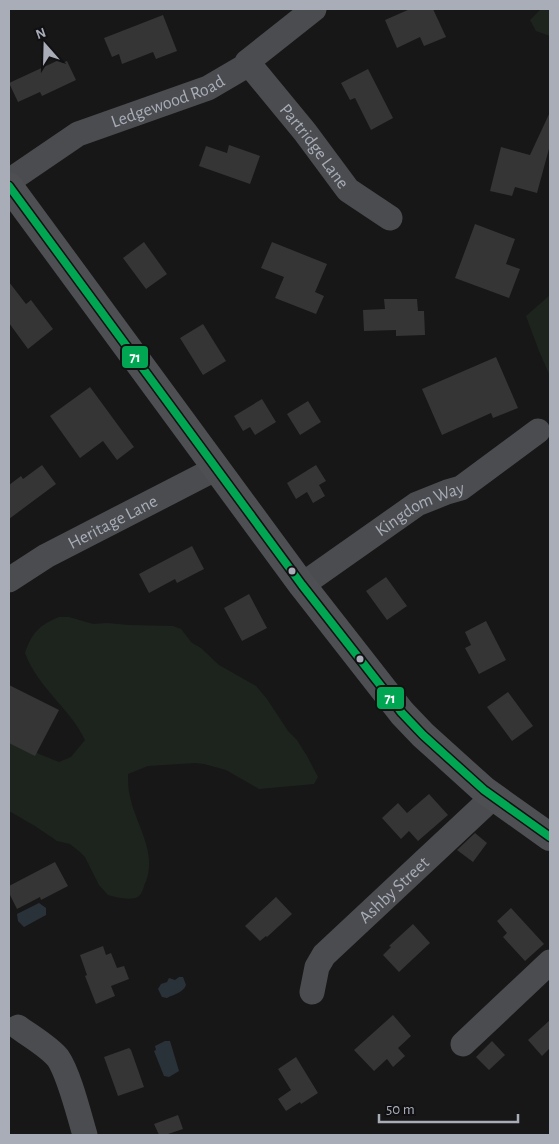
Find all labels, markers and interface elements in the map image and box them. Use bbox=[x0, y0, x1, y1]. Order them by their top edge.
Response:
north arrow bbox=[20, 20, 70, 70]
text: N bbox=[34, 25, 48, 42]
street label: Ledgewood Road bbox=[109, 72, 228, 132]
street label: Partridge Lane bbox=[276, 101, 352, 192]
line badge: 71 bbox=[121, 345, 149, 369]
text: 71 bbox=[129, 351, 141, 365]
street label: Kingdom Way bbox=[372, 479, 467, 540]
street label: Heritage Lane bbox=[65, 492, 161, 553]
unlabelled marker bbox=[287, 566, 297, 576]
unlabelled marker bbox=[355, 654, 365, 664]
line badge: 71 bbox=[376, 686, 405, 710]
text: 71 bbox=[384, 692, 396, 706]
street label: Ashby Street bbox=[356, 853, 433, 927]
scale bar bbox=[379, 1092, 518, 1124]
text: 50 m bbox=[386, 1102, 415, 1117]

